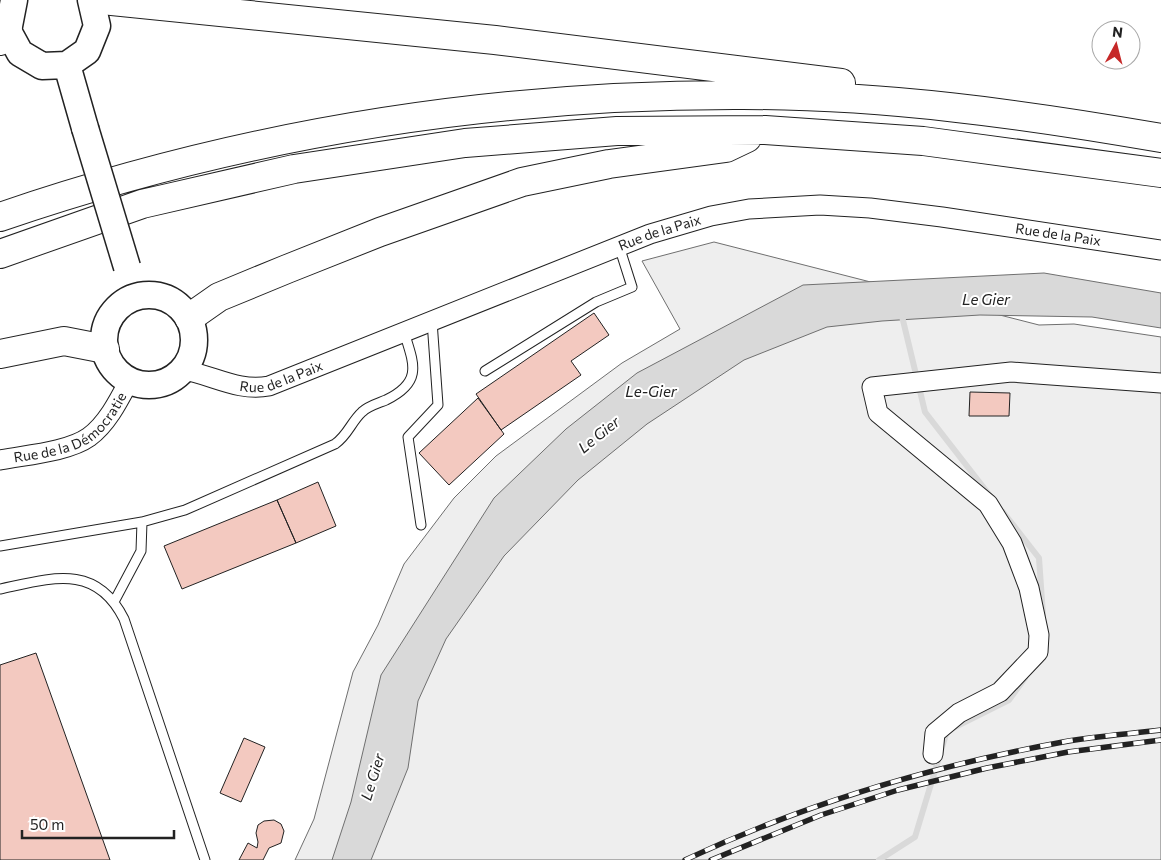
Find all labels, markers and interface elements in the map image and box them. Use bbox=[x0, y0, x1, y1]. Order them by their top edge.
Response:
north arrow bbox=[1091, 20, 1141, 70]
text: N bbox=[1111, 23, 1124, 41]
street label: Rue de la Paix bbox=[615, 210, 703, 254]
street label: Rue de la Paix bbox=[1014, 219, 1103, 249]
water label: Le Gier bbox=[962, 290, 1011, 308]
street label: Rue de la Paix bbox=[239, 356, 325, 395]
water label: Le-Gier bbox=[625, 382, 678, 400]
street label: Rue de la Démocratie bbox=[12, 389, 129, 465]
water label: Le Gier bbox=[574, 411, 624, 456]
water label: Le Gier bbox=[356, 750, 388, 802]
scale bar bbox=[22, 808, 175, 840]
text: 50 m bbox=[30, 815, 64, 833]

